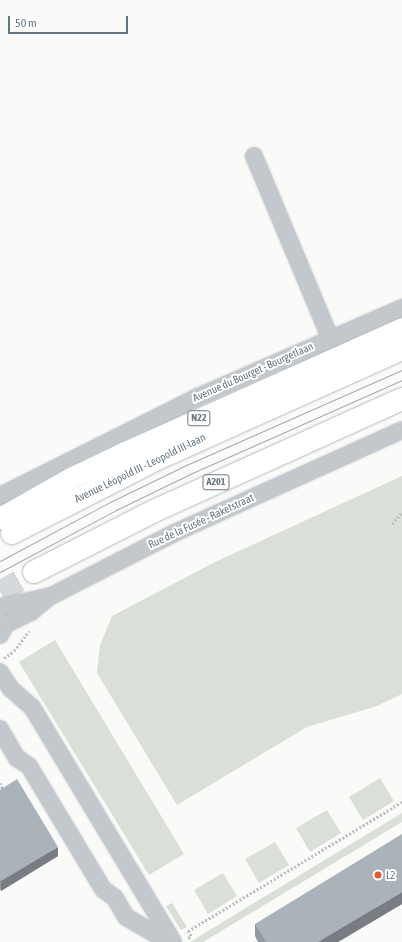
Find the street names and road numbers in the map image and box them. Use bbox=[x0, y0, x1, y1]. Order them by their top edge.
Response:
street label: Avenue du Bourget - Bourgetlaan bbox=[191, 339, 315, 405]
road number: N22 bbox=[187, 410, 211, 426]
street label: Avenue Léopold III - Leopold III-laan bbox=[72, 430, 208, 506]
road number: A201 bbox=[202, 474, 230, 490]
street label: Rue de la Fusée - Raketstraat bbox=[146, 491, 256, 551]

